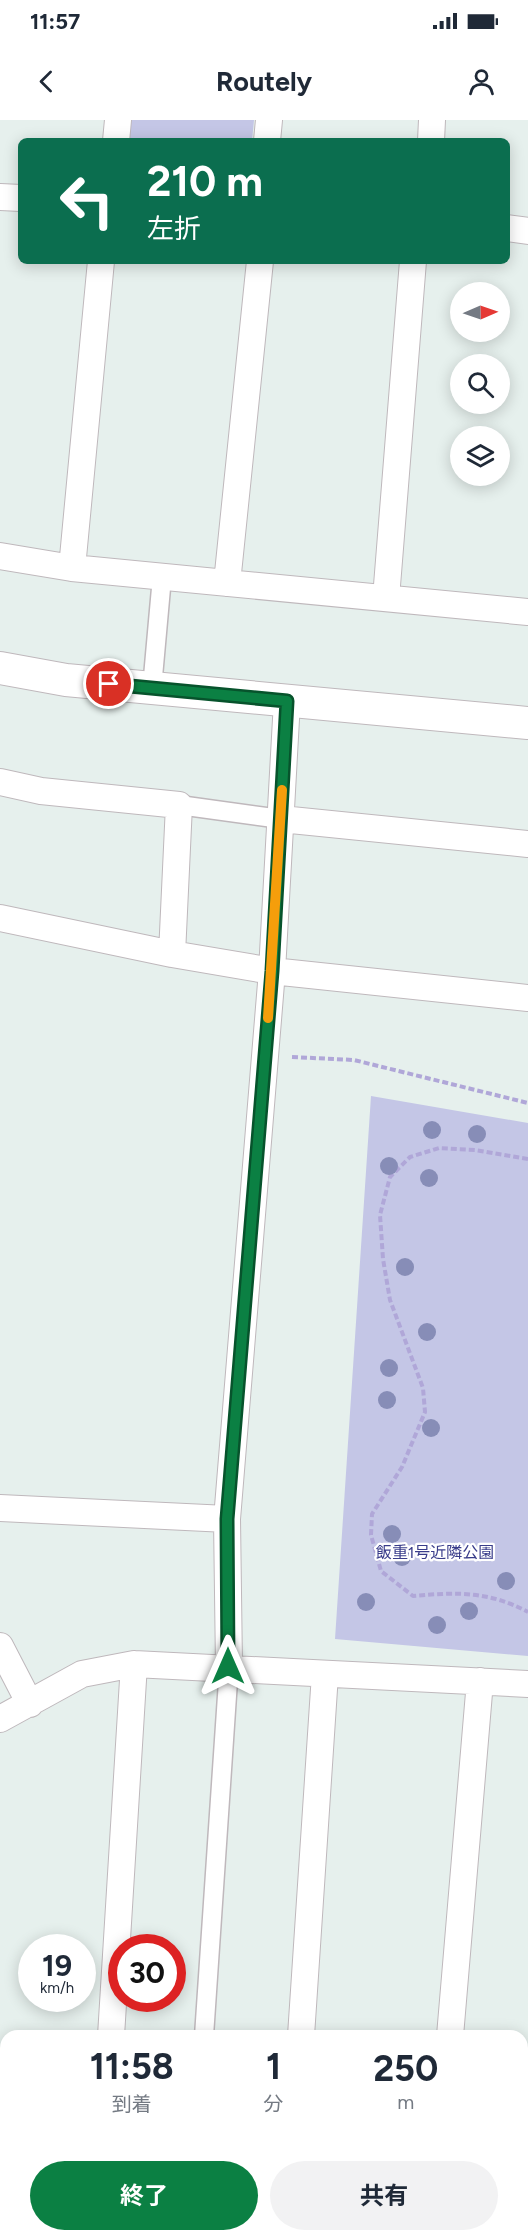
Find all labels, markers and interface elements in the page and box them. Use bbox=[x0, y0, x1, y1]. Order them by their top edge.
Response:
text: 11:57 bbox=[30, 8, 80, 35]
icon: back bbox=[30, 65, 63, 98]
text: Routely bbox=[216, 65, 312, 98]
icon: person bbox=[465, 65, 498, 98]
text: 210 m bbox=[147, 156, 263, 207]
icon: left bbox=[48, 162, 126, 240]
text: 左折 bbox=[147, 212, 201, 245]
north arrow bbox=[450, 282, 510, 342]
map controls bbox=[450, 282, 510, 486]
button: search bbox=[450, 354, 510, 414]
button: layers bbox=[450, 426, 510, 486]
pin bbox=[83, 658, 134, 709]
icon: arrive bbox=[92, 667, 125, 700]
park label: 飯重1号近隣公園 bbox=[376, 1543, 494, 1562]
position arrow bbox=[196, 1634, 260, 1698]
speed limit sign: 30 bbox=[108, 1934, 186, 2012]
text: 19 bbox=[42, 1947, 72, 1984]
text: km/h bbox=[40, 1979, 74, 1997]
text: 11:58 bbox=[90, 2045, 174, 2088]
text: 1 bbox=[266, 2045, 281, 2088]
text: 250 bbox=[373, 2047, 438, 2090]
text: m bbox=[397, 2090, 414, 2114]
text: 到着 bbox=[112, 2092, 152, 2116]
text: 分 bbox=[264, 2092, 284, 2116]
button: 終了 bbox=[30, 2161, 258, 2230]
button: 共有 bbox=[270, 2161, 498, 2230]

